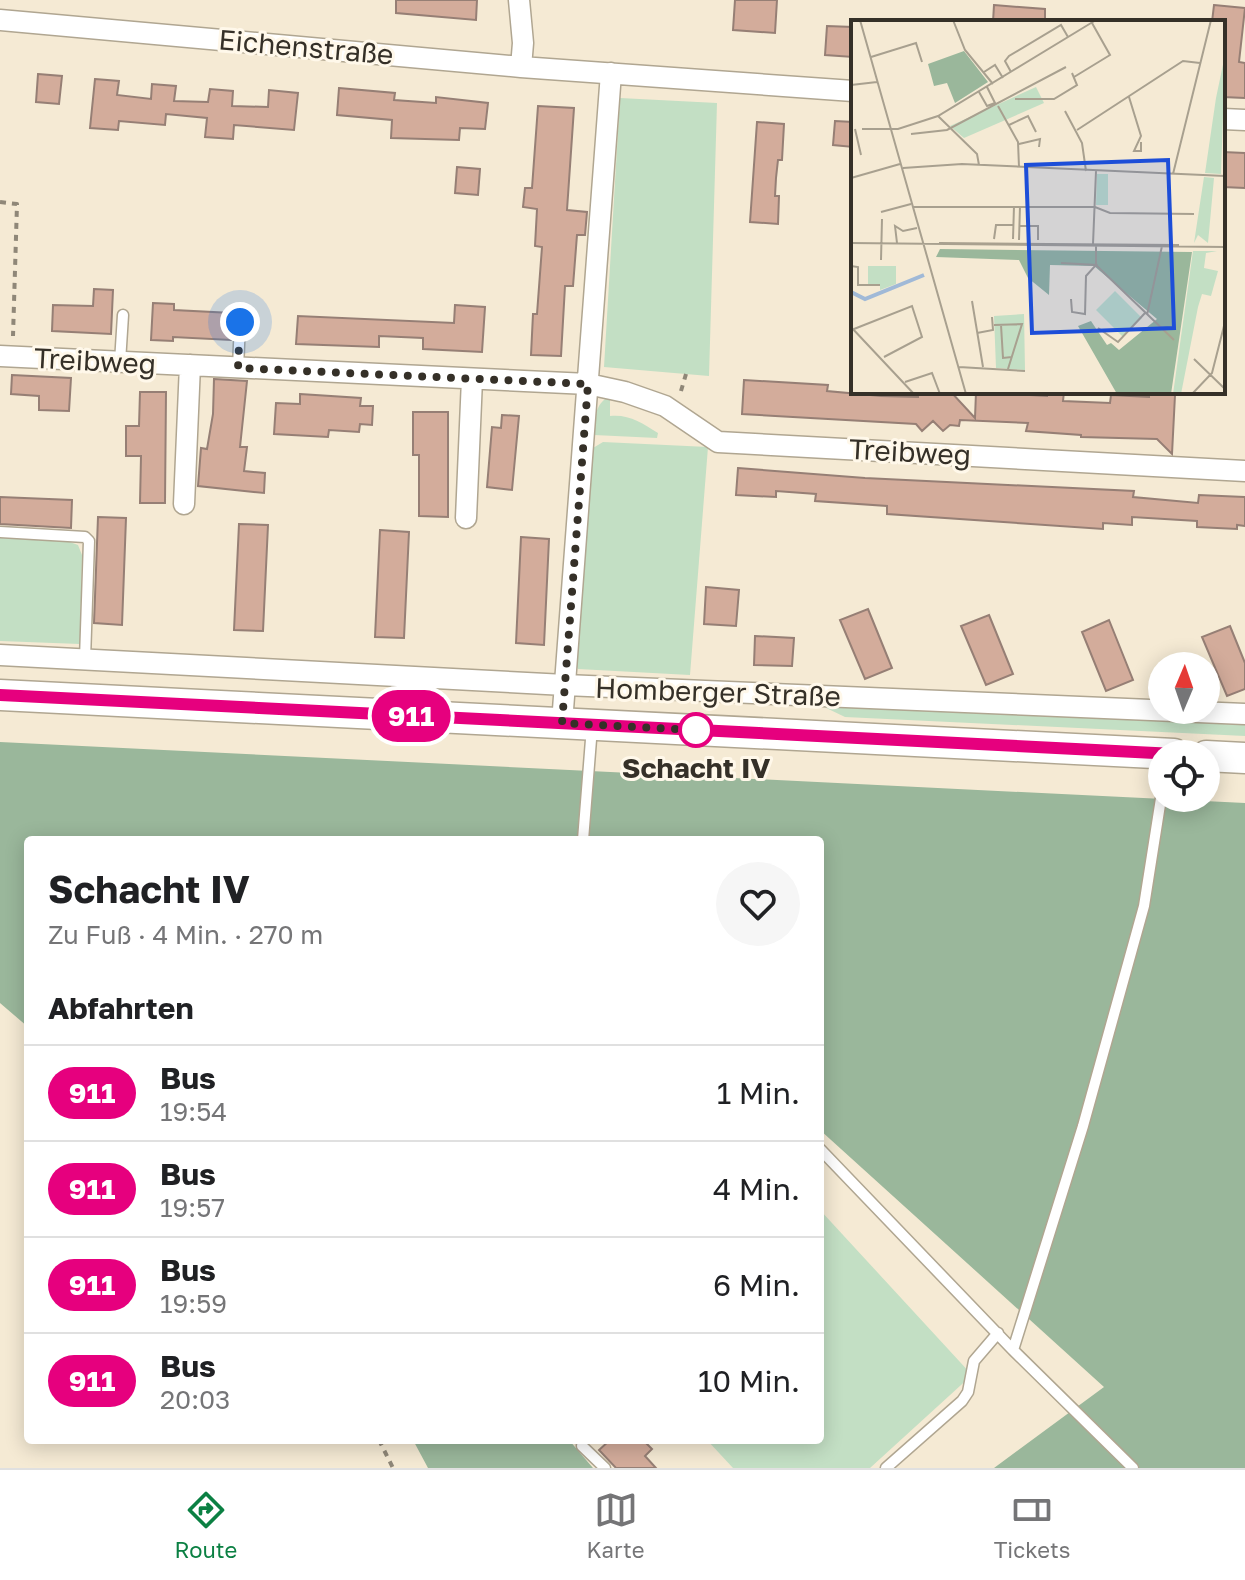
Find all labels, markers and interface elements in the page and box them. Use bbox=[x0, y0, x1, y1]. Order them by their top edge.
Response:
inset map bbox=[851, 20, 1225, 394]
street label: Eichenstraße bbox=[217, 22, 395, 71]
your location bbox=[220, 302, 260, 342]
street label: Treibweg bbox=[33, 341, 157, 380]
street label: Treibweg bbox=[848, 432, 972, 471]
north arrow bbox=[1148, 652, 1220, 724]
map controls bbox=[1148, 652, 1220, 812]
street label: Homberger Straße bbox=[595, 671, 841, 712]
line badge: 911 bbox=[365, 690, 457, 742]
text: 911 bbox=[388, 699, 434, 732]
marker: Schacht IV bbox=[679, 713, 713, 747]
button: locate bbox=[1148, 740, 1220, 812]
place label: Schacht IV bbox=[622, 751, 770, 784]
button: heart bbox=[716, 862, 800, 946]
text: Schacht IV bbox=[48, 866, 250, 911]
text: Zu Fuß · 4 Min. · 270 m bbox=[48, 919, 323, 950]
text: Abfahrten bbox=[48, 990, 194, 1026]
text: Bus bbox=[160, 1060, 216, 1096]
text: 1 Min. bbox=[717, 1075, 800, 1111]
text: 911 bbox=[69, 1076, 115, 1109]
text: 19:54 bbox=[160, 1096, 227, 1127]
text: Bus bbox=[160, 1156, 216, 1192]
text: 4 Min. bbox=[713, 1171, 800, 1207]
text: 911 bbox=[69, 1172, 115, 1205]
text: 19:57 bbox=[160, 1192, 225, 1223]
text: Bus bbox=[160, 1252, 216, 1288]
text: 6 Min. bbox=[713, 1267, 800, 1303]
text: 911 bbox=[69, 1268, 115, 1301]
text: 19:59 bbox=[160, 1288, 227, 1319]
text: Bus bbox=[160, 1348, 216, 1384]
text: 10 Min. bbox=[698, 1363, 800, 1399]
text: 911 bbox=[69, 1364, 115, 1397]
text: 20:03 bbox=[160, 1384, 230, 1415]
tab: Route bbox=[175, 1488, 237, 1563]
tab: Karte bbox=[587, 1488, 645, 1563]
tab: Tickets bbox=[994, 1488, 1070, 1563]

